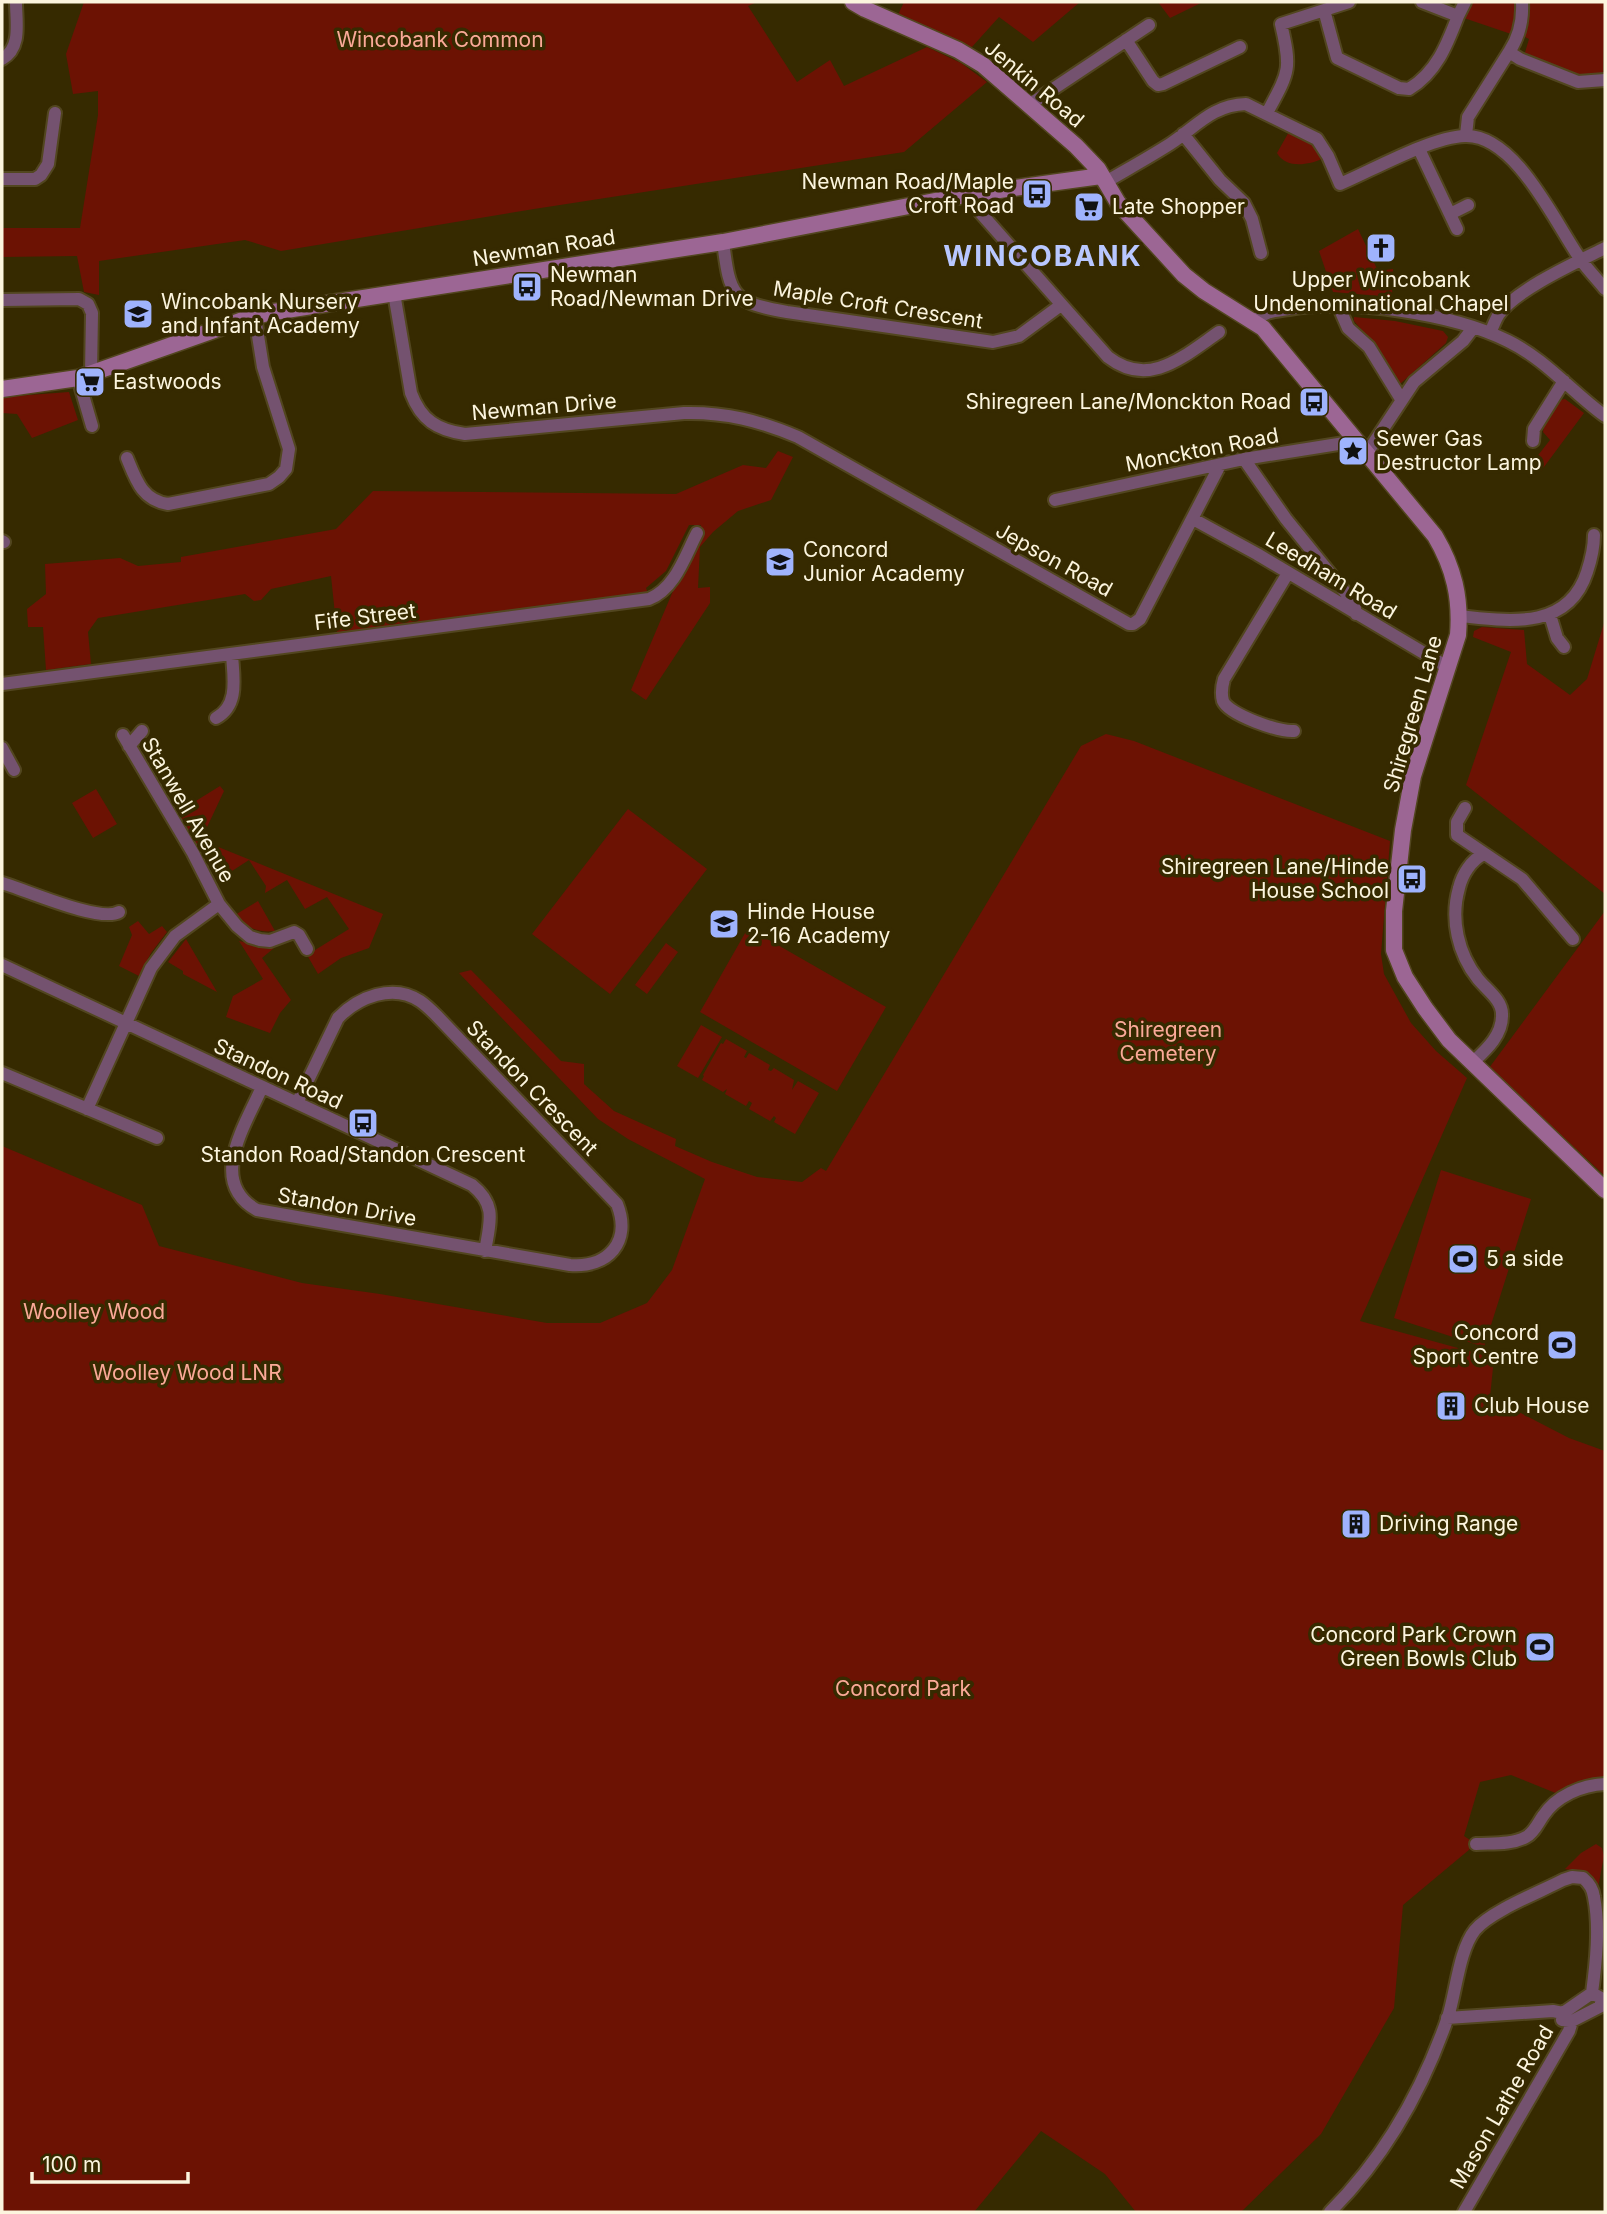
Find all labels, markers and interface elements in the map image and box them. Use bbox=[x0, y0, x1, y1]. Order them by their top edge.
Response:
park label: Wincobank Common bbox=[336, 27, 544, 52]
street label: Jenkin Road bbox=[979, 35, 1089, 132]
place label: Newman Road/Maple Croft Road bbox=[801, 169, 1014, 218]
bus stop icon: Newman Road/Maple Croft Road bbox=[1020, 177, 1054, 211]
supermarket icon: Late Shopper bbox=[1072, 190, 1106, 224]
place label: Late Shopper bbox=[1112, 194, 1245, 219]
street label: Newman Road bbox=[471, 224, 617, 271]
church icon: Upper Wincobank Undenominational Chapel bbox=[1364, 231, 1398, 265]
district label: WINCOBANK bbox=[943, 239, 1143, 273]
place label: Newman Road/Newman Drive bbox=[550, 262, 754, 311]
place label: Upper Wincobank Undenominational Chapel bbox=[1253, 267, 1509, 316]
bus stop icon: Newman Road/Newman Drive bbox=[510, 270, 544, 304]
street label: Maple Croft Crescent bbox=[771, 276, 985, 333]
place label: Wincobank Nursery and Infant Academy bbox=[161, 289, 360, 338]
school or university icon: Wincobank Nursery and Infant Academy bbox=[121, 297, 155, 331]
supermarket icon: Eastwoods bbox=[73, 365, 107, 399]
place label: Eastwoods bbox=[113, 369, 222, 394]
bus stop icon: Shiregreen Lane/Monckton Road bbox=[1297, 385, 1331, 419]
street label: Newman Drive bbox=[470, 388, 618, 425]
place label: Shiregreen Lane/Monckton Road bbox=[965, 389, 1291, 414]
street label: Monckton Road bbox=[1123, 422, 1281, 477]
place label: Sewer Gas Destructor Lamp bbox=[1376, 426, 1542, 475]
place icon: Sewer Gas Destructor Lamp bbox=[1336, 434, 1370, 468]
street label: Jepson Road bbox=[991, 517, 1117, 602]
street label: Leedham Road bbox=[1261, 527, 1401, 624]
place label: Concord Junior Academy bbox=[803, 537, 965, 586]
school or university icon: Concord Junior Academy bbox=[763, 545, 797, 579]
street label: Fife Street bbox=[313, 598, 417, 635]
street label: Shiregreen Lane bbox=[1378, 632, 1447, 795]
street label: Stanwell Avenue bbox=[137, 733, 240, 887]
place label: Shiregreen Lane/Hinde House School bbox=[1161, 854, 1389, 903]
bus stop icon: Shiregreen Lane/Hinde House School bbox=[1395, 862, 1429, 896]
place label: Hinde House 2-16 Academy bbox=[747, 899, 891, 948]
school or university icon: Hinde House 2-16 Academy bbox=[707, 907, 741, 941]
street label: Standon Crescent bbox=[461, 1015, 603, 1161]
park label: Shiregreen Cemetery bbox=[1114, 1017, 1222, 1066]
street label: Standon Road bbox=[210, 1033, 347, 1114]
bus stop icon: Standon Road/Standon Crescent bbox=[346, 1106, 380, 1140]
place label: Standon Road/Standon Crescent bbox=[201, 1142, 526, 1167]
street label: Standon Drive bbox=[276, 1182, 418, 1231]
sports icon: 5 a side bbox=[1446, 1242, 1480, 1276]
place label: 5 a side bbox=[1486, 1246, 1564, 1271]
park label: Woolley Wood bbox=[23, 1299, 165, 1324]
place label: Concord Sport Centre bbox=[1412, 1320, 1539, 1369]
sports icon: Concord Sport Centre bbox=[1545, 1328, 1579, 1362]
park label: Woolley Wood LNR bbox=[92, 1360, 282, 1385]
building icon: Club House bbox=[1434, 1389, 1468, 1423]
place label: Club House bbox=[1474, 1393, 1590, 1418]
building icon: Driving Range bbox=[1339, 1507, 1373, 1541]
place label: Driving Range bbox=[1379, 1511, 1518, 1536]
place label: Concord Park Crown Green Bowls Club bbox=[1310, 1622, 1517, 1671]
sports icon: Concord Park Crown Green Bowls Club bbox=[1523, 1630, 1557, 1664]
park label: Concord Park bbox=[835, 1676, 972, 1701]
street label: Mason Lathe Road bbox=[1445, 2021, 1559, 2193]
scale bar bbox=[32, 2140, 187, 2184]
text: 100 m bbox=[42, 2152, 101, 2177]

